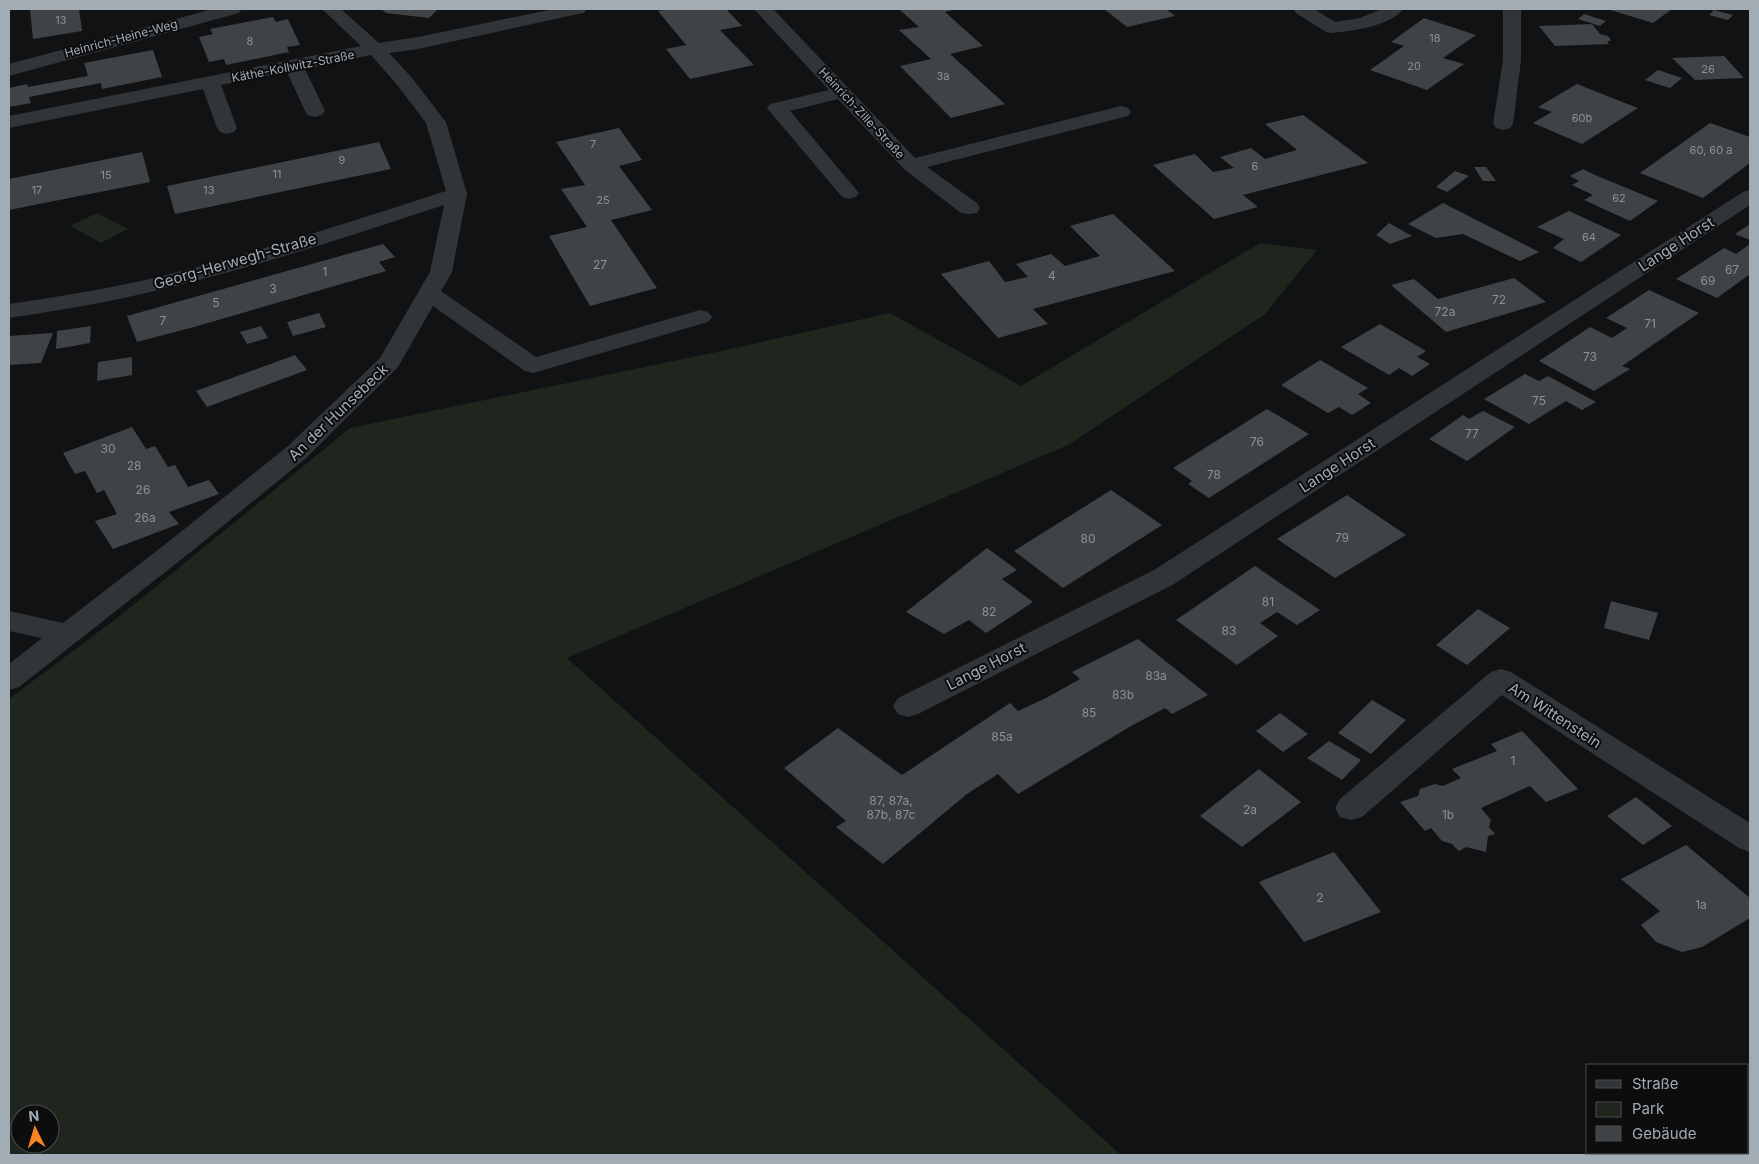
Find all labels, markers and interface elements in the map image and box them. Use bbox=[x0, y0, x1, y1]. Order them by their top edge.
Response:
house number: 13 bbox=[55, 13, 67, 27]
street label: Heinrich-Heine-Weg bbox=[63, 16, 179, 60]
house number: 18 bbox=[1429, 31, 1441, 45]
house number: 8 bbox=[247, 34, 254, 48]
street label: Käthe-Kollwitz-Straße bbox=[230, 47, 356, 85]
house number: 20 bbox=[1407, 59, 1421, 73]
house number: 26 bbox=[1701, 62, 1715, 76]
street label: Heinrich-Zille-Straße bbox=[816, 64, 908, 162]
house number: 3a bbox=[937, 69, 949, 83]
house number: 60b bbox=[1572, 111, 1593, 125]
house number: 7 bbox=[590, 137, 596, 151]
house number: 60, 60 a bbox=[1690, 143, 1732, 157]
house number: 9 bbox=[339, 153, 346, 167]
house number: 6 bbox=[1252, 159, 1259, 173]
house number: 11 bbox=[273, 167, 281, 181]
house number: 15 bbox=[100, 168, 112, 182]
house number: 17 bbox=[32, 183, 42, 197]
house number: 13 bbox=[203, 183, 215, 197]
house number: 62 bbox=[1612, 191, 1626, 205]
house number: 25 bbox=[596, 193, 610, 207]
street label: Lange Horst bbox=[1635, 212, 1718, 276]
street label: Georg-Herwegh-Straße bbox=[151, 229, 319, 293]
house number: 64 bbox=[1582, 230, 1596, 244]
house number: 27 bbox=[593, 257, 607, 272]
house number: 67 bbox=[1725, 262, 1739, 277]
house number: 1 bbox=[323, 264, 327, 279]
house number: 4 bbox=[1048, 268, 1056, 283]
house number: 69 bbox=[1701, 273, 1715, 288]
house number: 3 bbox=[269, 281, 277, 296]
house number: 72 bbox=[1492, 292, 1506, 307]
house number: 5 bbox=[212, 295, 220, 310]
house number: 72a bbox=[1435, 304, 1455, 319]
house number: 7 bbox=[160, 313, 167, 328]
house number: 71 bbox=[1644, 316, 1656, 331]
house number: 73 bbox=[1583, 349, 1597, 364]
street label: An der Hunsebeck bbox=[284, 359, 392, 465]
house number: 75 bbox=[1532, 393, 1546, 408]
house number: 77 bbox=[1465, 426, 1479, 441]
street label: Lange Horst bbox=[1296, 433, 1379, 497]
house number: 76 bbox=[1250, 434, 1264, 449]
house number: 30 bbox=[101, 441, 115, 456]
house number: 28 bbox=[127, 458, 141, 473]
house number: 78 bbox=[1207, 467, 1221, 482]
house number: 26 bbox=[136, 482, 150, 497]
house number: 26a bbox=[134, 510, 156, 525]
house number: 79 bbox=[1335, 530, 1349, 545]
house number: 80 bbox=[1081, 531, 1096, 546]
house number: 81 bbox=[1262, 594, 1274, 609]
house number: 82 bbox=[982, 604, 996, 619]
house number: 83 bbox=[1222, 623, 1236, 638]
street label: Lange Horst bbox=[943, 638, 1029, 694]
house number: 83a bbox=[1145, 668, 1167, 683]
street label: Am Wittenstein bbox=[1505, 678, 1605, 752]
house number: 83b bbox=[1112, 687, 1134, 702]
house number: 85 bbox=[1082, 705, 1096, 720]
house number: 85a bbox=[991, 729, 1013, 744]
house number: 1 bbox=[1511, 753, 1515, 768]
house number: 87, 87a, 87b, 87c bbox=[867, 793, 916, 822]
house number: 2a bbox=[1243, 802, 1257, 817]
house number: 1b bbox=[1442, 807, 1454, 822]
house number: 2 bbox=[1316, 890, 1324, 905]
house number: 1a bbox=[1695, 897, 1707, 912]
legend bbox=[1586, 1064, 1749, 1154]
text: Straße bbox=[1632, 1074, 1679, 1093]
text: Park bbox=[1632, 1099, 1665, 1118]
north arrow bbox=[10, 1104, 60, 1154]
text: N bbox=[28, 1107, 40, 1124]
text: Gebäude bbox=[1632, 1124, 1697, 1143]

